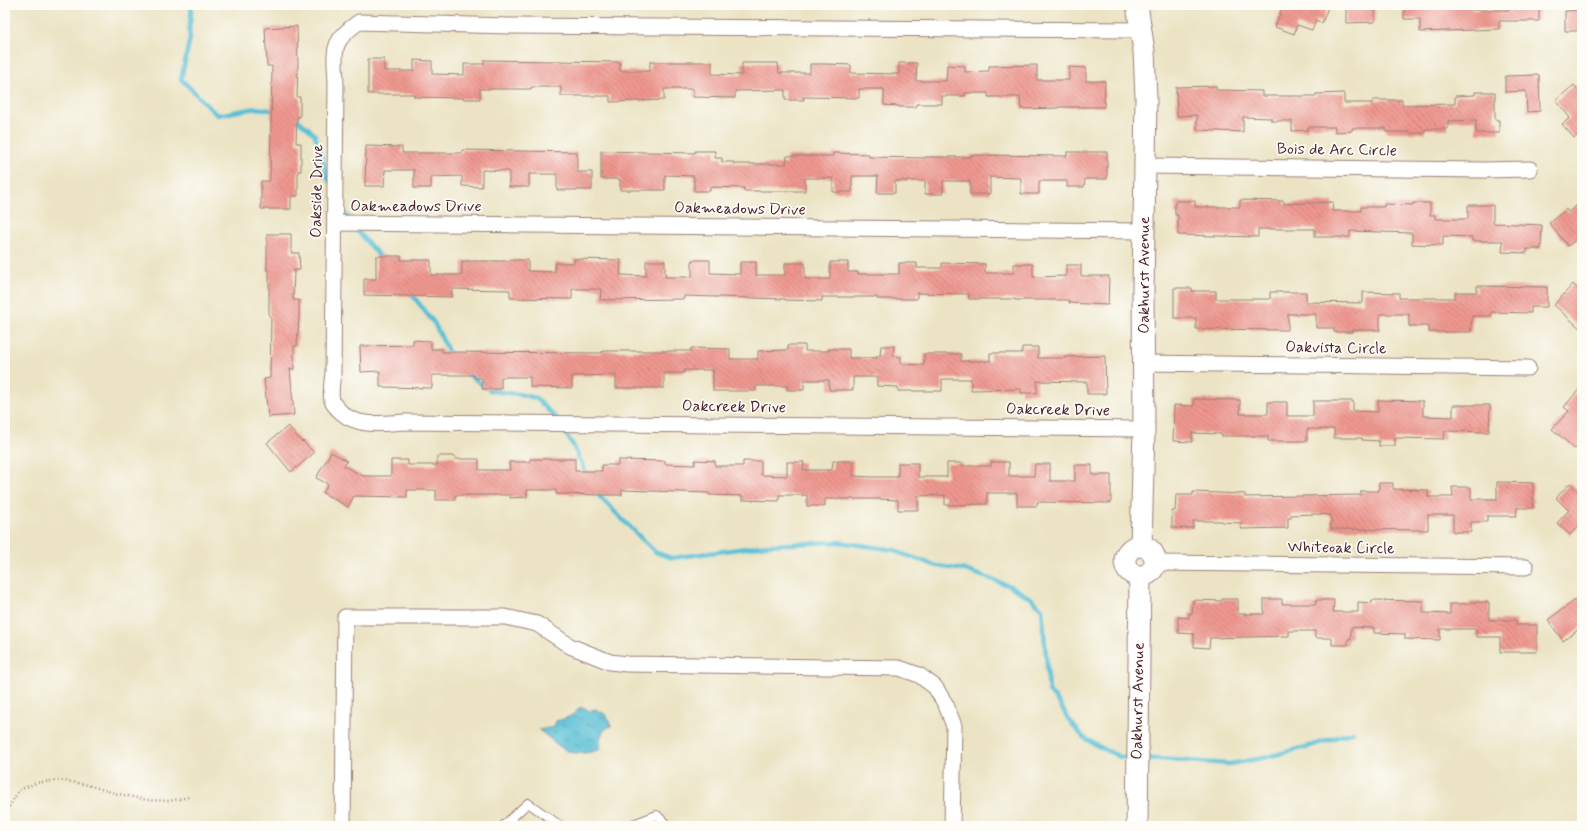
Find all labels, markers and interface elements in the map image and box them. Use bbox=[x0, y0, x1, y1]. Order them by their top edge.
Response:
street label: Bois de Arc Circle bbox=[1277, 138, 1397, 162]
street label: Oakside Drive bbox=[306, 144, 328, 238]
street label: Oakmeadows Drive bbox=[350, 196, 482, 217]
street label: Oakmeadows Drive bbox=[674, 197, 806, 221]
street label: Oakhurst Avenue bbox=[1134, 216, 1155, 334]
street label: Oakvista Circle bbox=[1285, 337, 1387, 359]
street label: Oakcreek Drive bbox=[682, 396, 786, 418]
street label: Oakcreek Drive bbox=[1006, 399, 1110, 421]
street label: Whiteoak Circle bbox=[1287, 537, 1395, 559]
street label: Oakhurst Avenue bbox=[1126, 642, 1150, 760]

